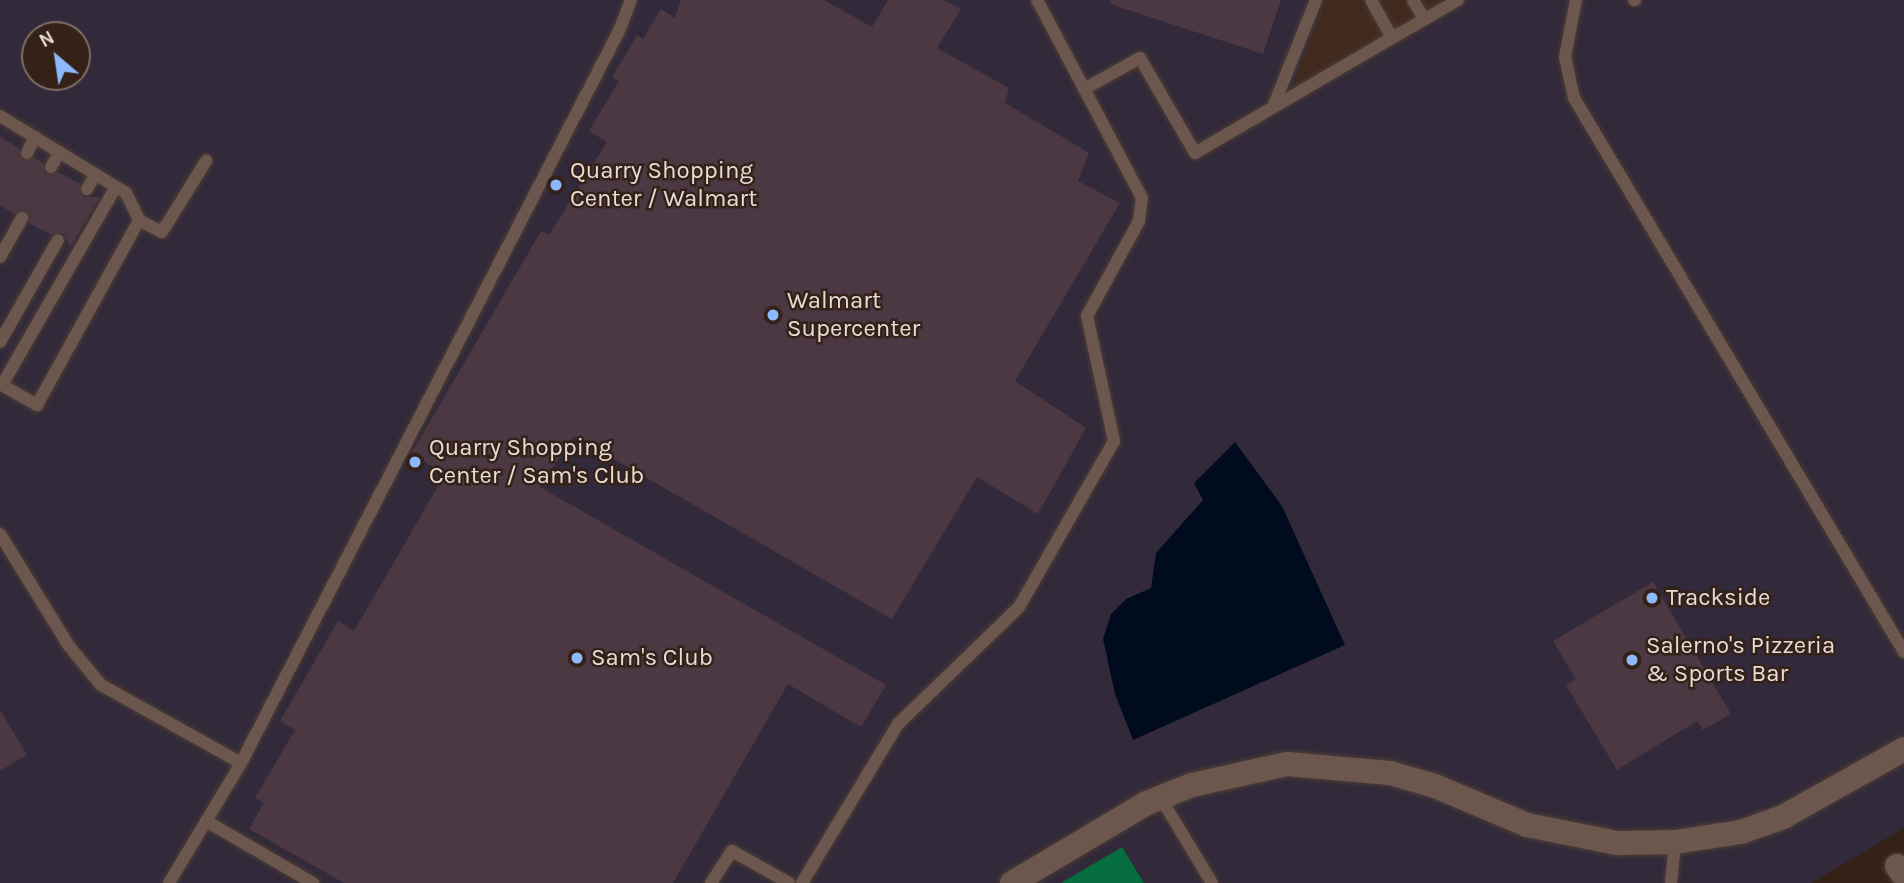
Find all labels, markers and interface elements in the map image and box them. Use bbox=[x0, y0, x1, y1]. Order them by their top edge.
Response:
north arrow bbox=[21, 21, 91, 91]
text: N bbox=[35, 26, 58, 52]
place label: Quarry Shopping Center / Walmart bbox=[570, 157, 757, 213]
marker: Quarry Shopping Center / Walmart bbox=[548, 177, 564, 193]
place label: Walmart Supercenter bbox=[787, 287, 920, 343]
marker: Walmart Supercenter bbox=[765, 307, 781, 323]
place label: Quarry Shopping Center / Sam's Club bbox=[429, 434, 644, 490]
marker: Quarry Shopping Center / Sam's Club bbox=[407, 454, 423, 470]
place label: Trackside bbox=[1666, 584, 1770, 612]
marker: Trackside bbox=[1644, 590, 1660, 606]
place label: Salerno's Pizzeria & Sports Bar bbox=[1646, 632, 1835, 688]
place label: Sam's Club bbox=[591, 644, 713, 672]
marker: Sam's Club bbox=[569, 650, 585, 666]
marker: Salerno's Pizzeria & Sports Bar bbox=[1624, 652, 1640, 668]

